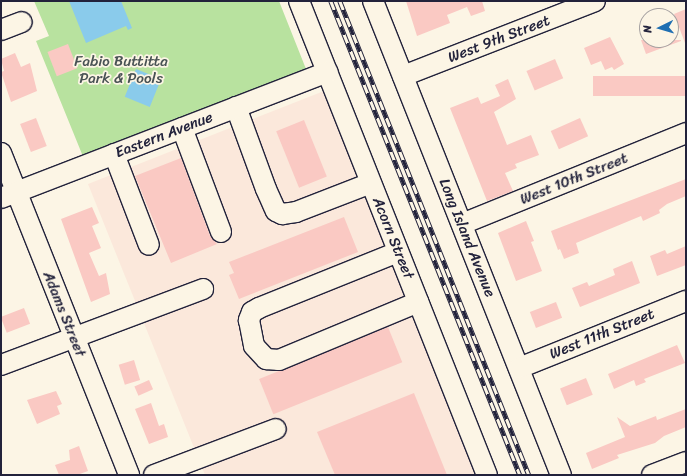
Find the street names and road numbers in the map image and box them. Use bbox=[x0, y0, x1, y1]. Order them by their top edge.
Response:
street label: West 9th Street bbox=[445, 11, 553, 67]
street label: Eastern Avenue bbox=[113, 108, 215, 162]
street label: West 10th Street bbox=[518, 149, 630, 209]
street label: Long Island Avenue bbox=[435, 176, 499, 300]
street label: Acorn Street bbox=[368, 194, 418, 282]
street label: Adams Street bbox=[39, 269, 89, 359]
street label: West 11th Street bbox=[547, 305, 657, 363]

